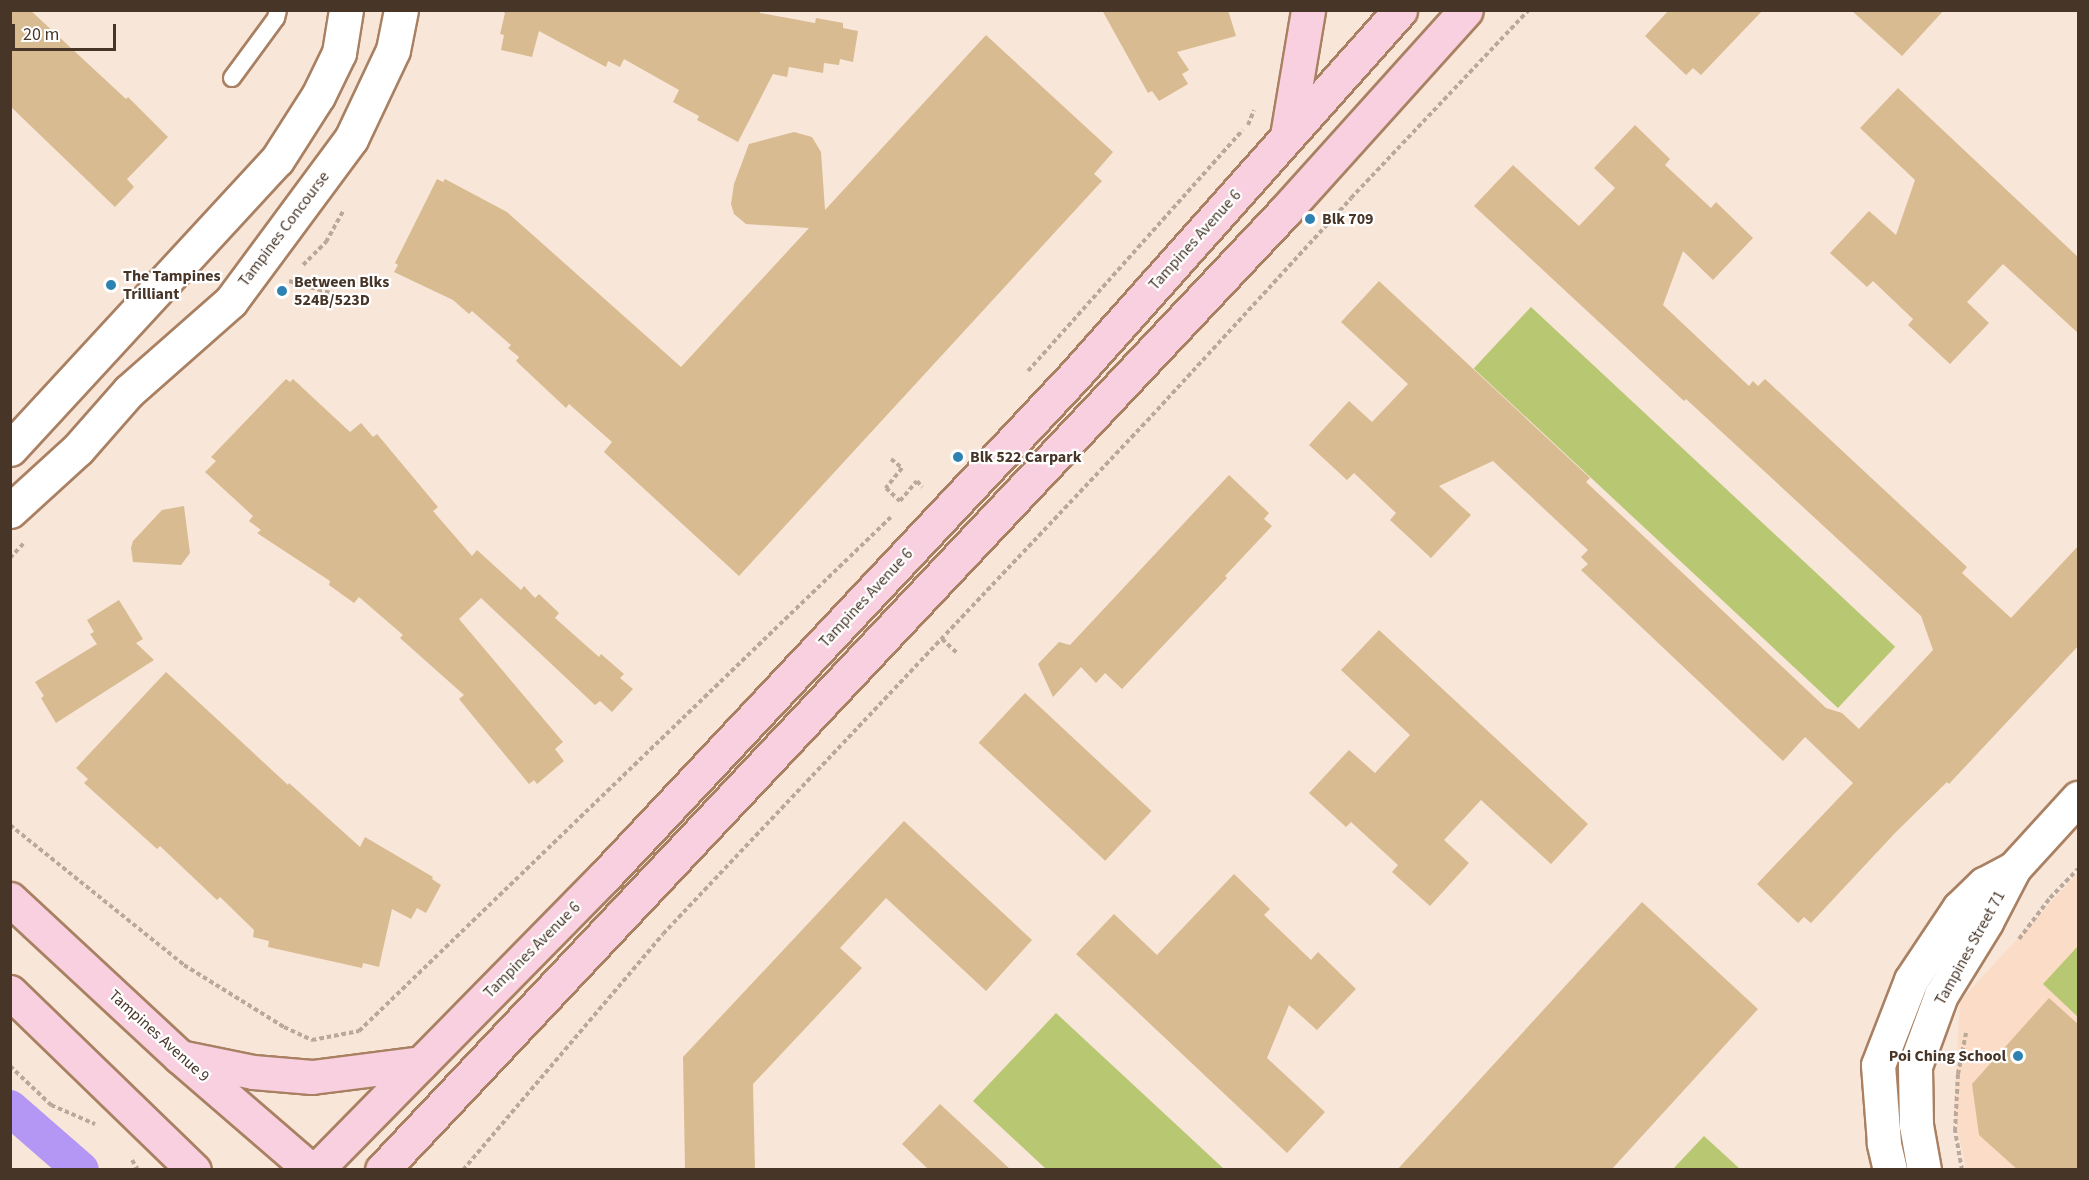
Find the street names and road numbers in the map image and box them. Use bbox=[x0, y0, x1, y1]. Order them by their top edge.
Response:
street label: Tampines Concourse bbox=[234, 168, 334, 290]
street label: Tampines Avenue 6 bbox=[1145, 186, 1245, 294]
street label: Tampines Avenue 6 bbox=[815, 544, 917, 652]
street label: Tampines Street 71 bbox=[1931, 888, 2009, 1008]
street label: Tampines Avenue 6 bbox=[480, 898, 584, 1002]
street label: Tampines Avenue 9 bbox=[105, 986, 213, 1086]

